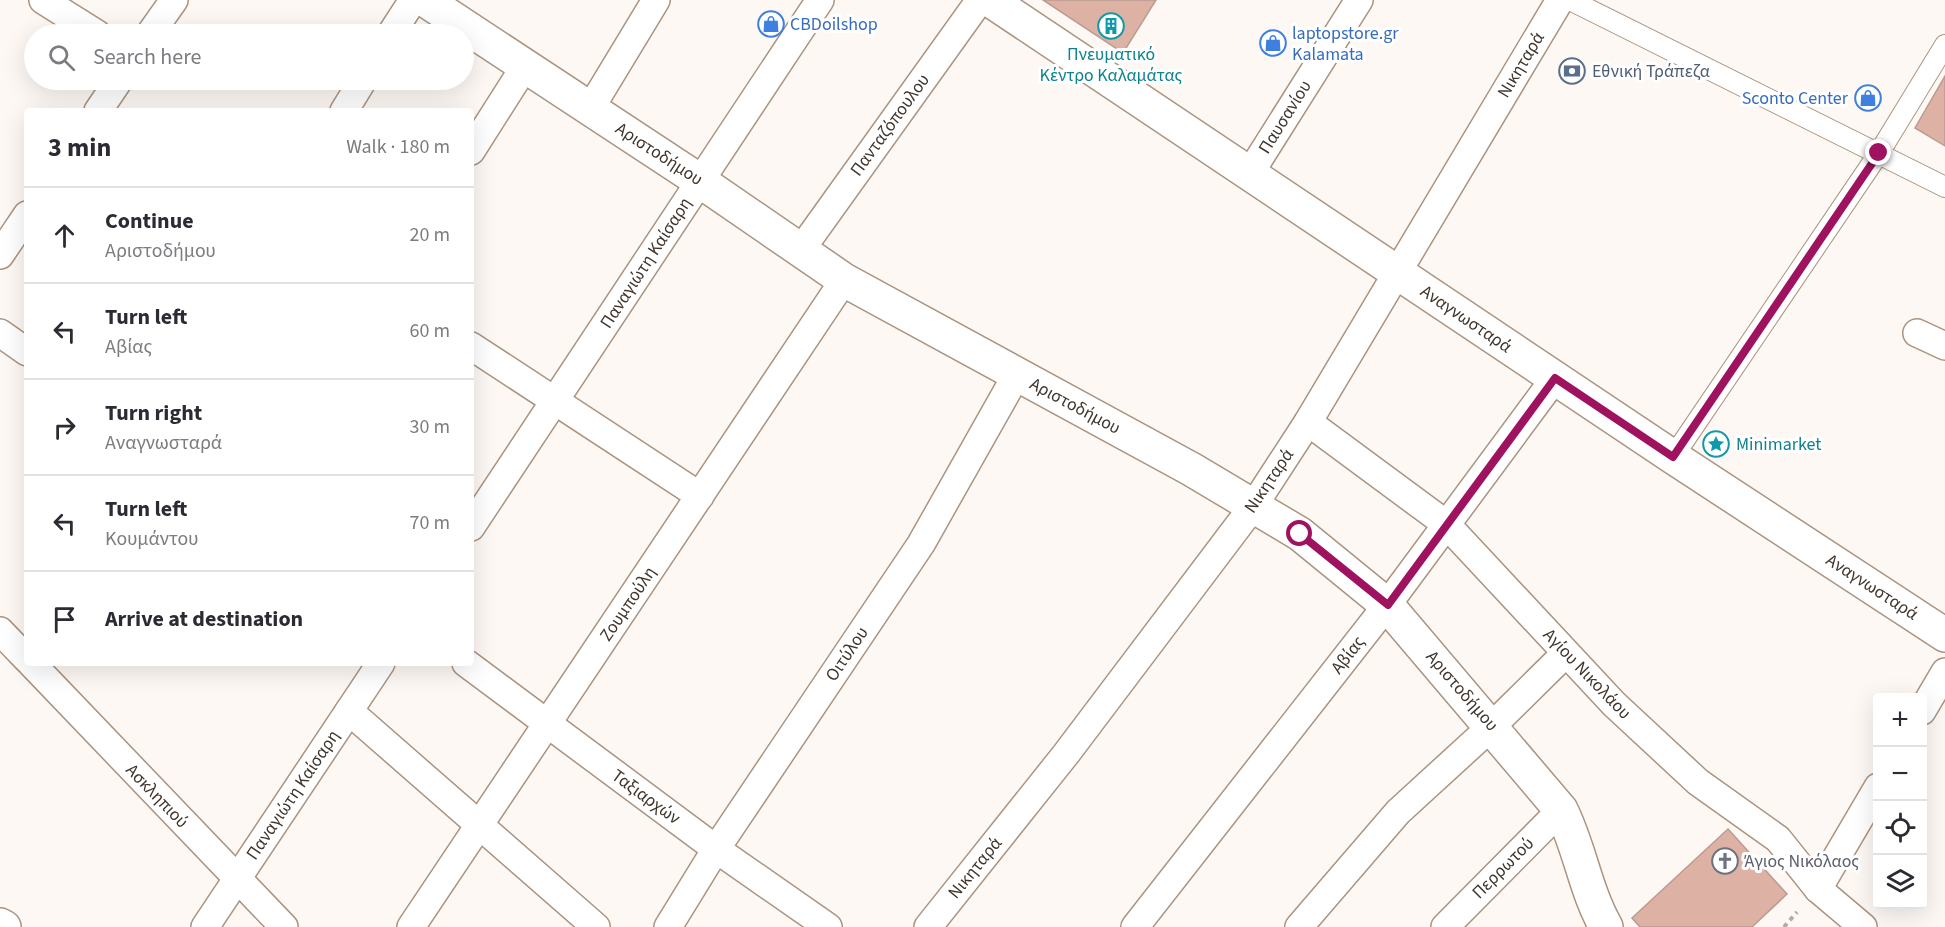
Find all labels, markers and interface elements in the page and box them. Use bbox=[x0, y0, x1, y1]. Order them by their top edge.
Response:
shop icon: CBDoilshop bbox=[756, 9, 786, 39]
building icon: Πνευματικό Κέντρο Καλαμάτας bbox=[1096, 11, 1126, 41]
place label: CBDoilshop bbox=[790, 12, 878, 37]
place label: laptopstore.gr Kalamata bbox=[1292, 21, 1399, 67]
search box bbox=[24, 24, 474, 90]
street label: Νικηταρά bbox=[1491, 27, 1551, 103]
shop icon: laptopstore.gr Kalamata bbox=[1258, 28, 1288, 58]
icon: search bbox=[45, 41, 78, 74]
text: Search here bbox=[93, 41, 201, 73]
place label: Πνευματικό Κέντρο Καλαμάτας bbox=[1040, 42, 1183, 88]
bank icon: Εθνική Τράπεζα bbox=[1557, 56, 1587, 86]
place label: Εθνική Τράπεζα bbox=[1592, 59, 1710, 84]
street label: Πανταζόπουλου bbox=[844, 69, 936, 181]
street label: Παυσανίου bbox=[1253, 75, 1317, 159]
shop icon: Sconto Center bbox=[1853, 83, 1883, 113]
place label: Sconto Center bbox=[1742, 86, 1849, 111]
street label: Αριστοδήμου bbox=[610, 116, 708, 192]
text: 3 min bbox=[48, 129, 111, 166]
text: Walk · 180 m bbox=[346, 133, 450, 161]
route end bbox=[1865, 139, 1891, 165]
street label: Παναγιώτη Καίσαρη bbox=[594, 193, 698, 333]
text: Continue bbox=[105, 205, 194, 237]
icon: ahead bbox=[48, 219, 81, 252]
text: 20 m bbox=[410, 221, 450, 249]
text: Αριστοδήμου bbox=[105, 237, 216, 265]
street label: Αναγνωσταρά bbox=[1415, 279, 1517, 359]
text: Turn left bbox=[105, 301, 187, 333]
icon: left bbox=[48, 315, 81, 348]
text: 60 m bbox=[410, 317, 450, 345]
text: Αβίας bbox=[105, 333, 152, 361]
street label: Αριστοδήμου bbox=[1025, 372, 1125, 440]
text: Turn right bbox=[105, 397, 202, 429]
icon: right bbox=[48, 411, 81, 444]
text: 30 m bbox=[410, 413, 450, 441]
text: Αναγνωσταρά bbox=[105, 429, 222, 457]
place icon: Minimarket bbox=[1701, 429, 1731, 459]
place label: Minimarket bbox=[1736, 432, 1821, 457]
street label: Νικηταρά bbox=[1238, 444, 1300, 518]
text: Turn left bbox=[105, 493, 187, 525]
icon: left bbox=[48, 507, 81, 540]
text: 70 m bbox=[410, 509, 450, 537]
route start bbox=[1286, 520, 1312, 546]
text: Κουμάντου bbox=[105, 525, 199, 553]
street label: Αναγνωσταρά bbox=[1821, 548, 1923, 626]
street label: Ζουμπούλη bbox=[594, 562, 662, 646]
icon: arrive bbox=[48, 603, 81, 636]
text: Arrive at destination bbox=[105, 603, 303, 635]
street label: Οιτύλου bbox=[820, 622, 874, 686]
street label: Αγίου Νικολάου bbox=[1537, 623, 1637, 725]
street label: Αβίας bbox=[1325, 630, 1371, 679]
street label: Αριστοδήμου bbox=[1420, 645, 1504, 737]
map controls bbox=[1873, 693, 1927, 909]
button: + bbox=[1873, 693, 1927, 747]
street label: Παναγιώτη Καίσαρη bbox=[240, 725, 346, 865]
button: − bbox=[1873, 747, 1927, 801]
street label: Ασκληπιού bbox=[120, 758, 194, 834]
street label: Ταξιαρχών bbox=[606, 763, 686, 831]
button: locate bbox=[1873, 801, 1927, 855]
street label: Περρωτού bbox=[1466, 831, 1540, 905]
street label: Νικηταρά bbox=[942, 832, 1008, 904]
church icon: Άγιος Νικόλαος bbox=[1710, 846, 1740, 876]
place label: Άγιος Νικόλαος bbox=[1744, 849, 1859, 874]
button: layers bbox=[1873, 855, 1927, 909]

